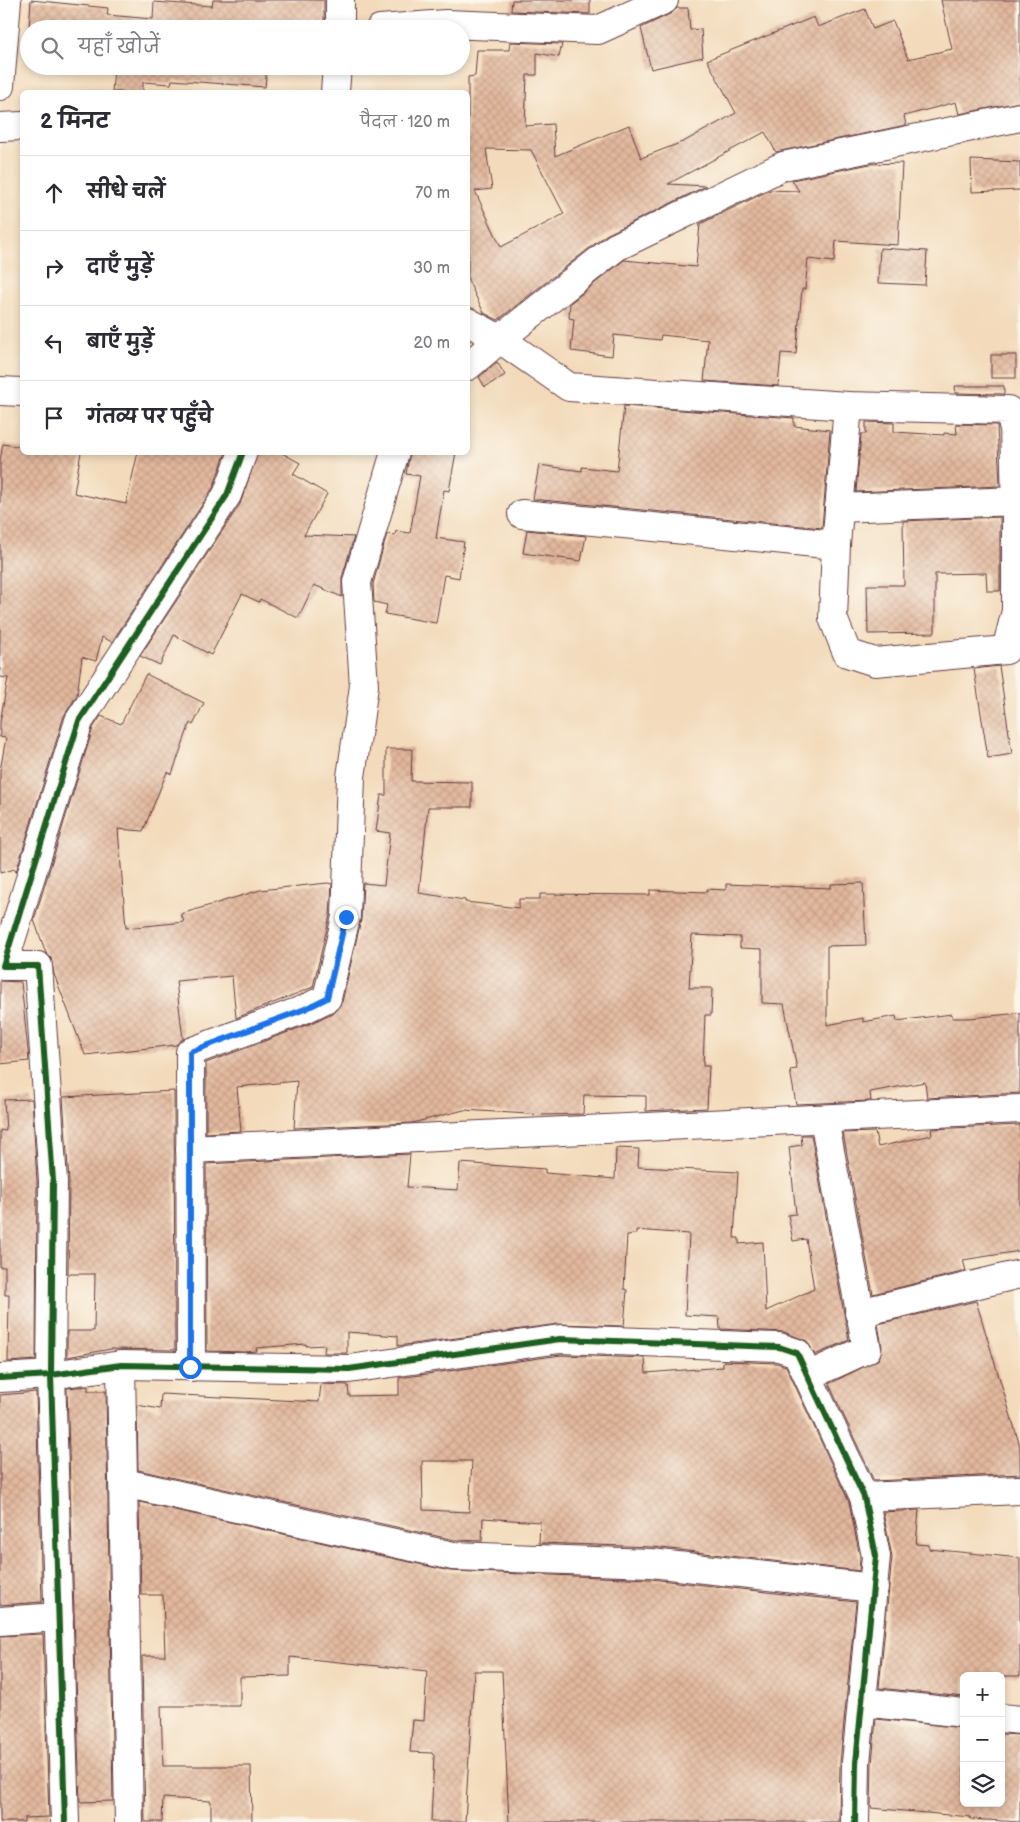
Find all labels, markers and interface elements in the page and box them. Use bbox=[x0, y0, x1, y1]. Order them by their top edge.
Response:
search box bbox=[20, 20, 470, 75]
icon: search bbox=[38, 34, 66, 62]
text: यहाँ खोजें bbox=[78, 36, 160, 59]
text: 2 मिनट bbox=[40, 109, 109, 134]
text: पैदल · 120 m bbox=[360, 113, 450, 132]
icon: ahead bbox=[40, 179, 68, 207]
text: सीधे चलें bbox=[87, 181, 165, 204]
text: 70 m bbox=[415, 184, 450, 203]
icon: right bbox=[40, 254, 68, 282]
text: दाएँ मुड़ें bbox=[87, 256, 153, 279]
text: 30 m bbox=[413, 259, 450, 278]
icon: left bbox=[40, 329, 68, 357]
text: बाएँ मुड़ें bbox=[87, 331, 154, 354]
text: 20 m bbox=[414, 334, 450, 353]
icon: arrive bbox=[40, 404, 68, 432]
text: गंतव्य पर पहुँचे bbox=[87, 406, 213, 429]
route end bbox=[335, 906, 358, 929]
route start bbox=[179, 1356, 202, 1379]
map controls bbox=[960, 1672, 1005, 1807]
button: + bbox=[960, 1672, 1005, 1717]
button: − bbox=[960, 1717, 1005, 1762]
button: layers bbox=[960, 1762, 1005, 1807]

